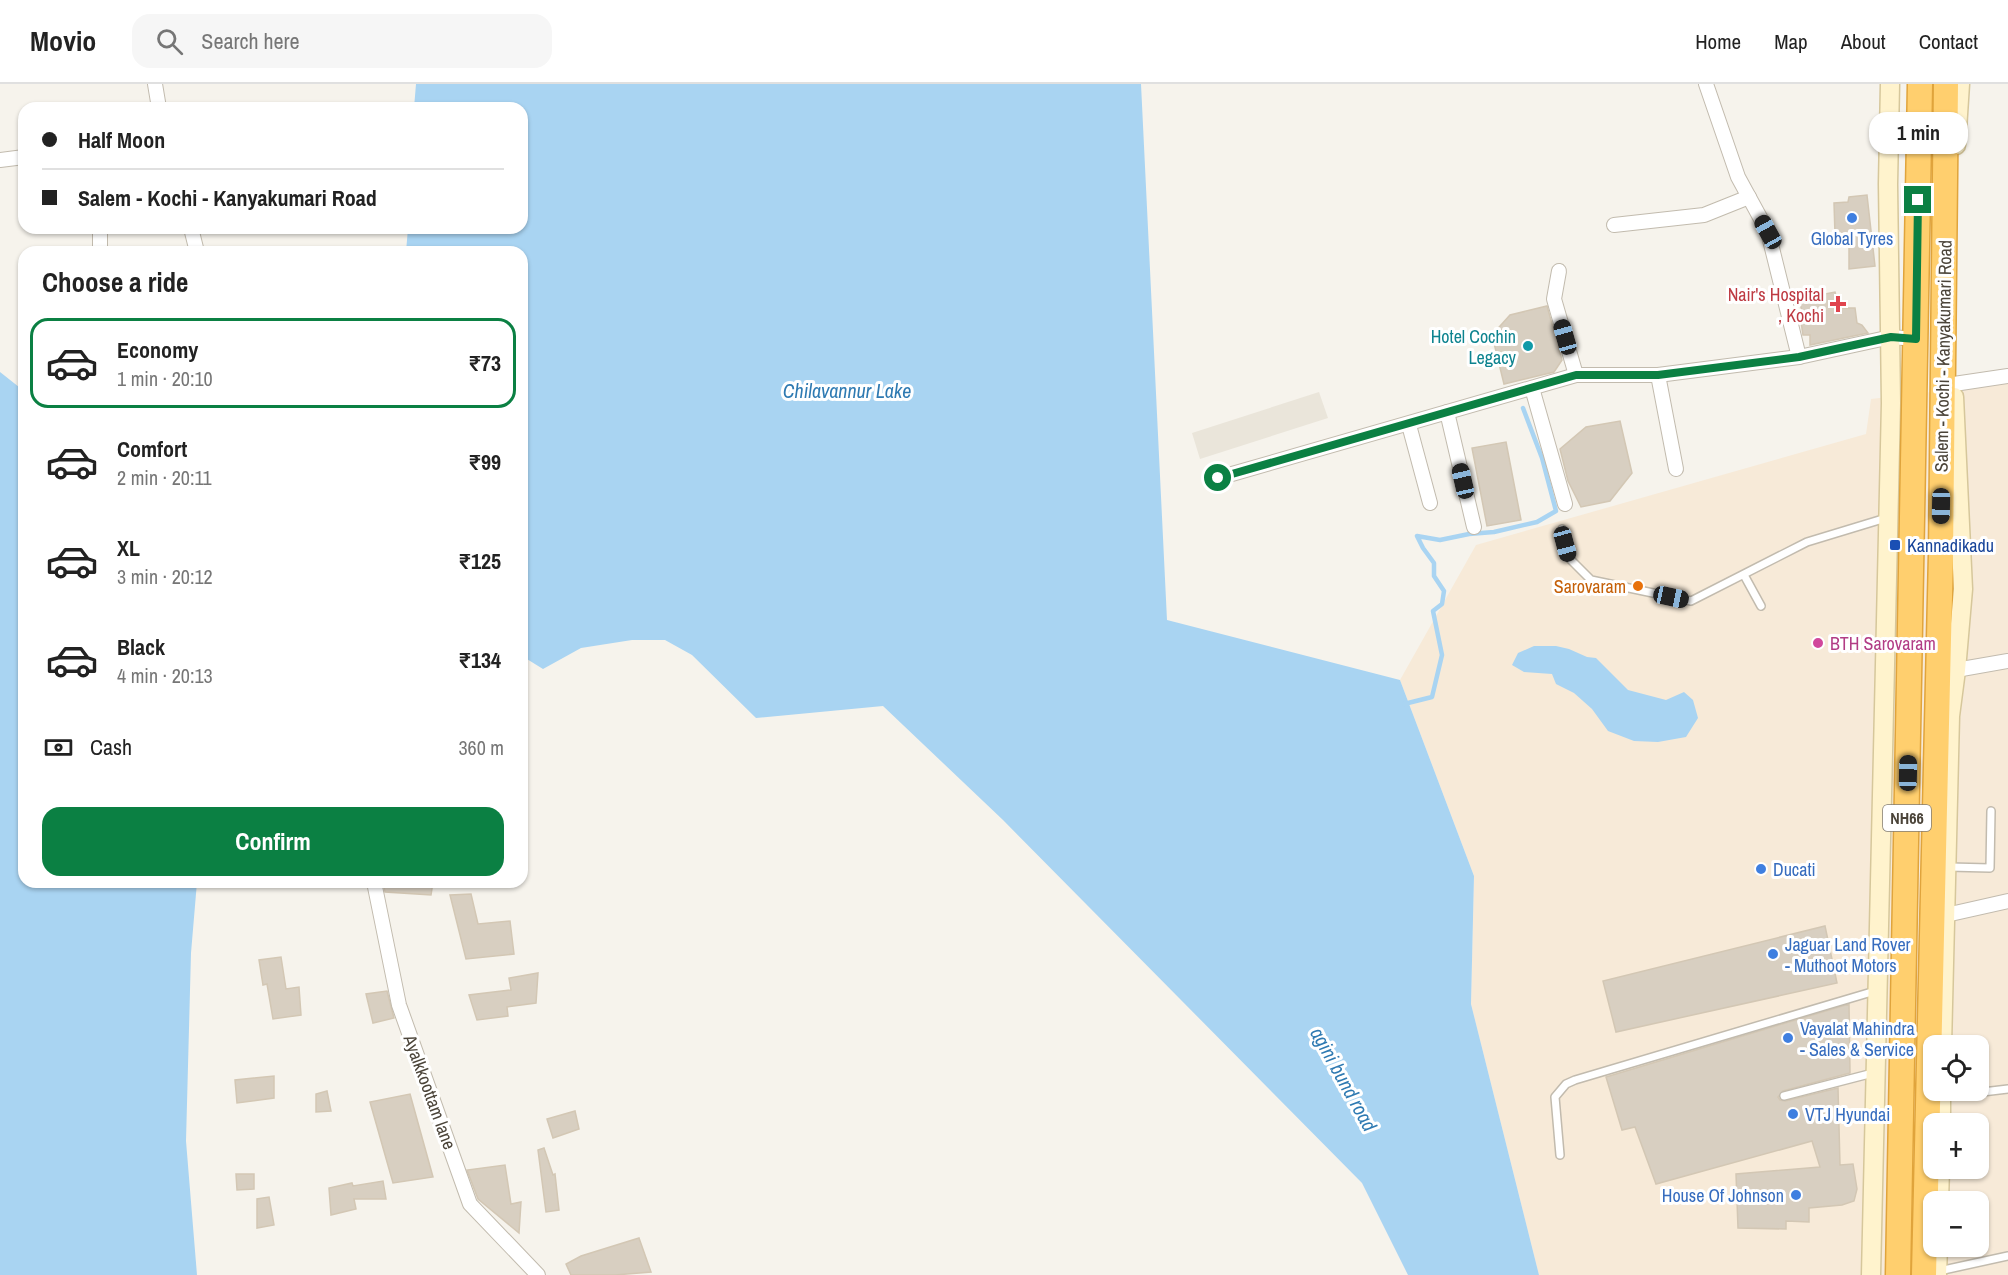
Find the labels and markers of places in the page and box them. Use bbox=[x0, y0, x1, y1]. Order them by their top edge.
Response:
marker: Global Tyres bbox=[1845, 211, 1859, 225]
place label: Global Tyres bbox=[1811, 226, 1893, 251]
place label: Nair's Hospital , Kochi bbox=[1728, 282, 1824, 328]
marker: Nair's Hospital , Kochi bbox=[1829, 295, 1847, 313]
place label: Hotel Cochin Legacy bbox=[1431, 324, 1517, 370]
marker: Hotel Cochin Legacy bbox=[1521, 339, 1535, 353]
place label: Kannadikadu bbox=[1907, 533, 1994, 558]
marker: Kannadikadu bbox=[1888, 538, 1902, 552]
place label: Sarovaram bbox=[1554, 574, 1626, 599]
marker: Sarovaram bbox=[1631, 579, 1645, 593]
place label: BTH Sarovaram bbox=[1830, 631, 1936, 656]
marker: BTH Sarovaram bbox=[1811, 636, 1825, 650]
place label: Ducati bbox=[1773, 857, 1816, 882]
marker: Ducati bbox=[1754, 862, 1768, 876]
place label: Jaguar Land Rover - Muthoot Motors bbox=[1785, 932, 1911, 978]
marker: Jaguar Land Rover - Muthoot Motors bbox=[1766, 947, 1780, 961]
place label: Vayalat Mahindra - Sales & Service bbox=[1800, 1016, 1915, 1062]
marker: Vayalat Mahindra - Sales & Service bbox=[1781, 1031, 1795, 1045]
place label: VTJ Hyundai bbox=[1805, 1102, 1890, 1127]
marker: VTJ Hyundai bbox=[1786, 1107, 1800, 1121]
place label: House Of Johnson bbox=[1662, 1183, 1784, 1208]
marker: House Of Johnson bbox=[1789, 1188, 1803, 1202]

